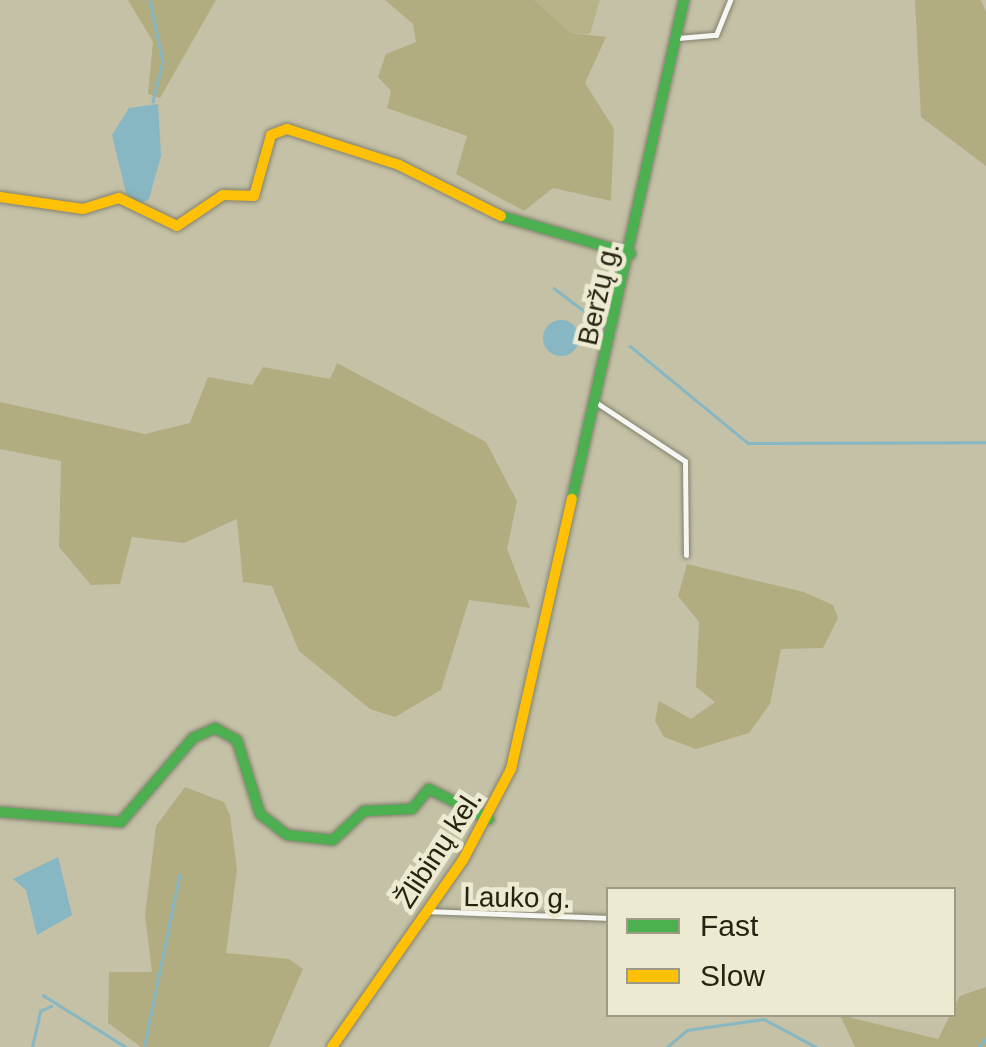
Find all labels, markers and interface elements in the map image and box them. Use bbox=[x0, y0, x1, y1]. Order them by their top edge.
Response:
street label: Beržų g. bbox=[571, 239, 627, 349]
street label: Žlibinų kel. bbox=[388, 784, 490, 914]
street label: Lauko g. bbox=[463, 880, 571, 916]
legend bbox=[606, 887, 956, 1017]
text: Fast bbox=[700, 909, 758, 942]
text: Slow bbox=[700, 959, 765, 992]

